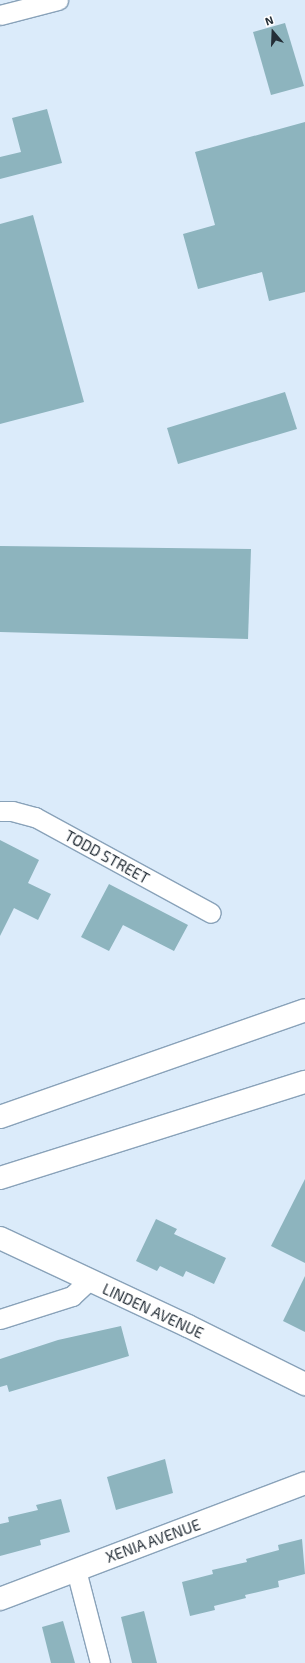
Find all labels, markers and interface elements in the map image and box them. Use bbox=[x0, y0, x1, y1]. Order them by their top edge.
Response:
north arrow bbox=[253, 12, 293, 52]
text: N bbox=[263, 13, 275, 28]
street label: TODD STREET bbox=[62, 826, 152, 888]
street label: LINDEN AVENUE bbox=[99, 1280, 207, 1342]
street label: XENIA AVENUE bbox=[103, 1515, 203, 1567]

